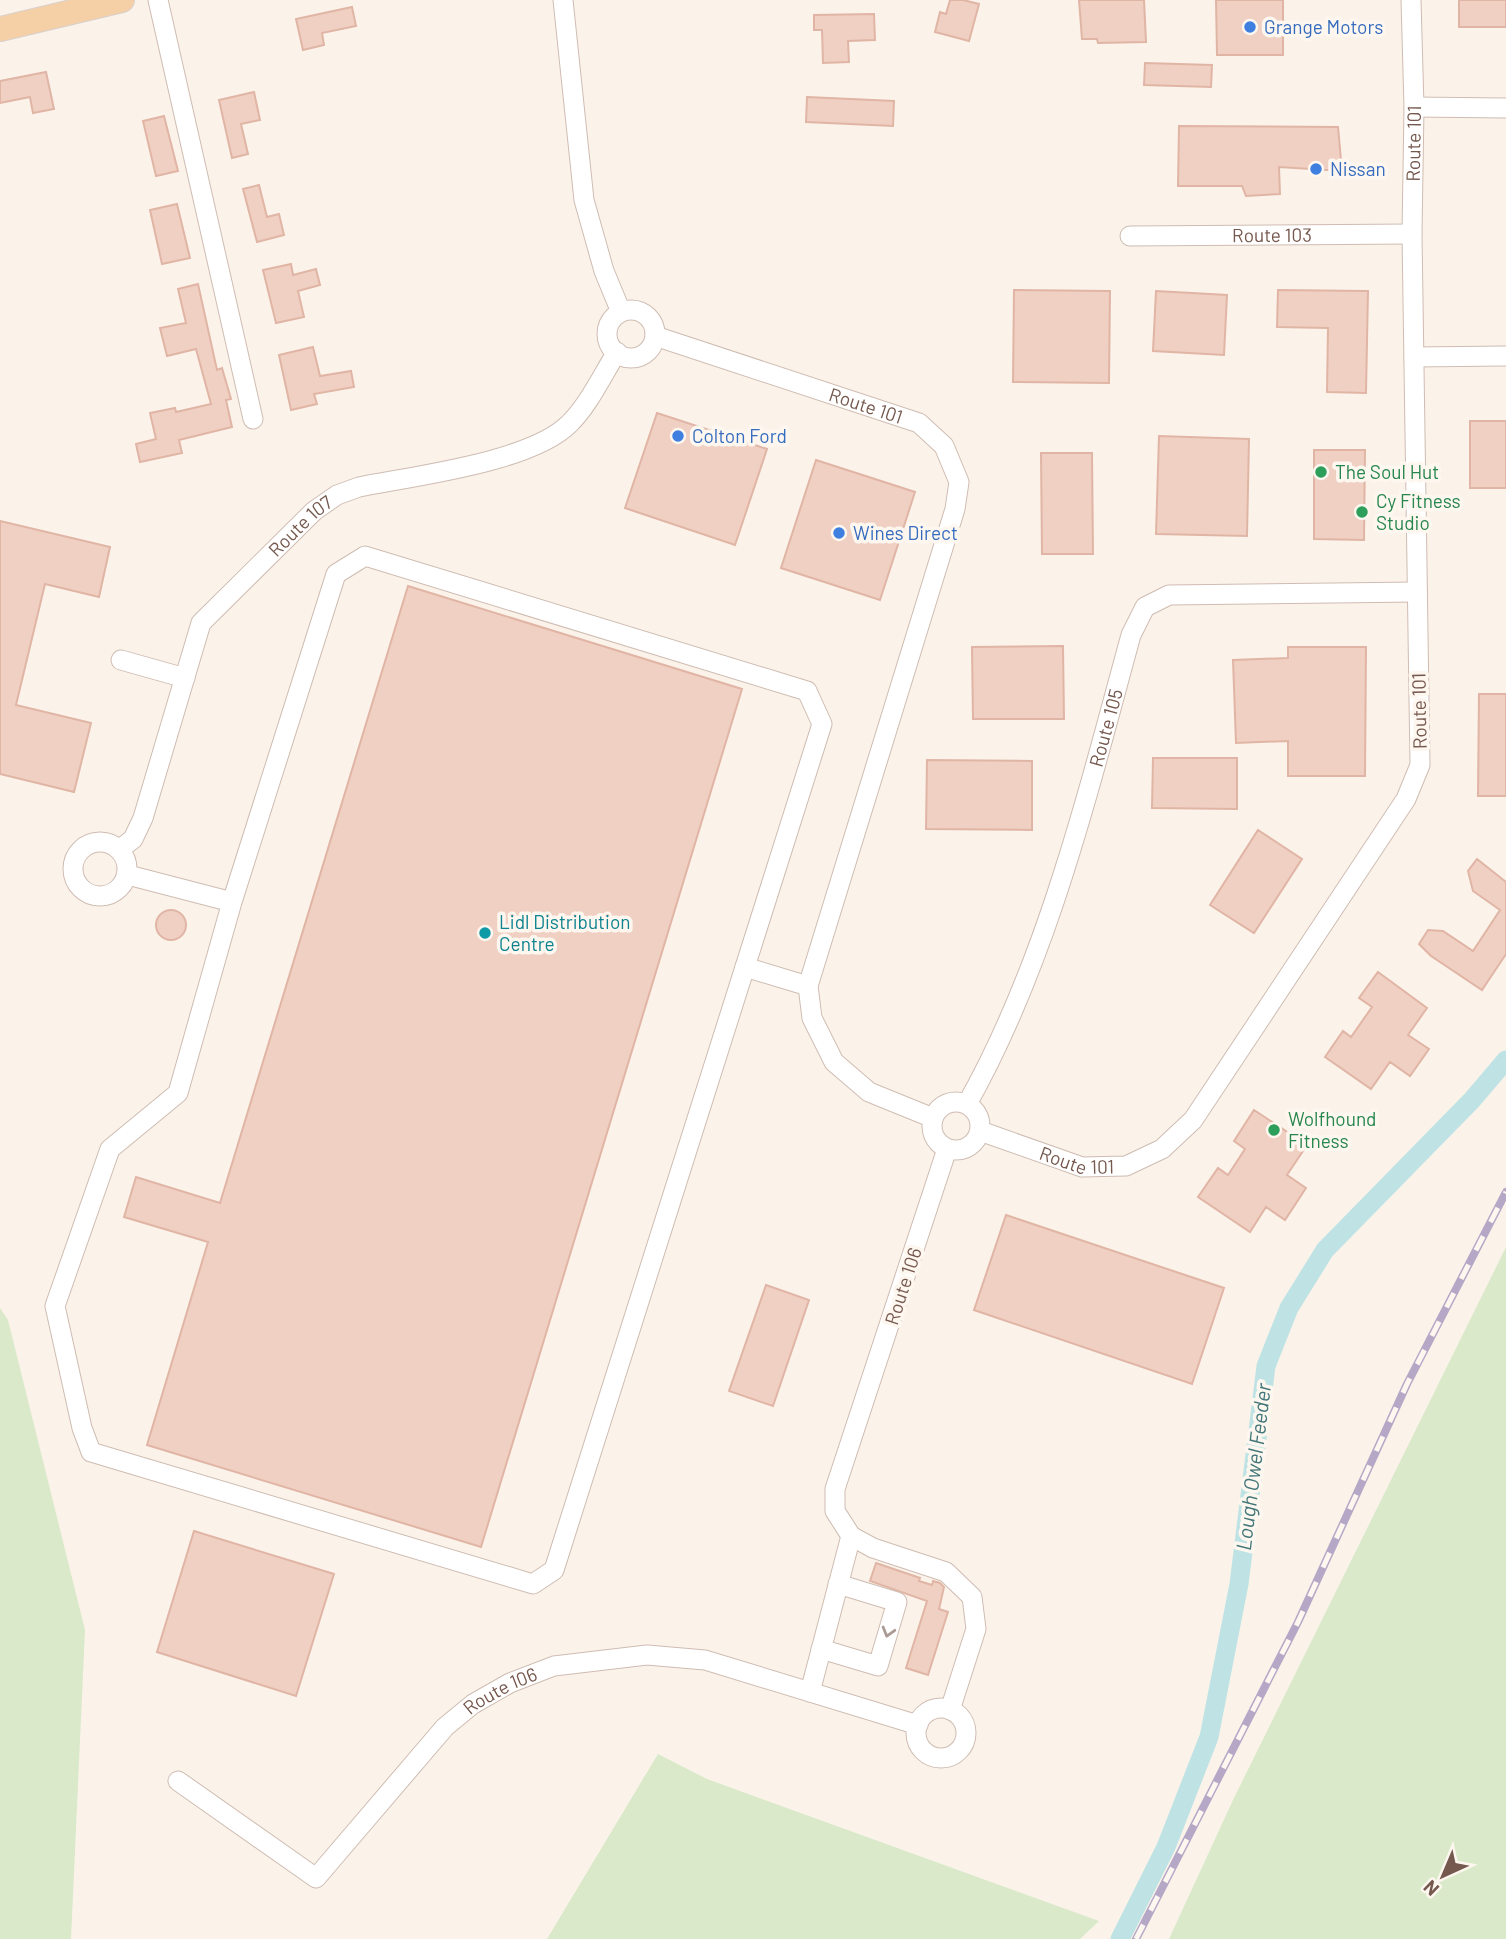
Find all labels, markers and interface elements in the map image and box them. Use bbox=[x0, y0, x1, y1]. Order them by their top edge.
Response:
place label: Grange Motors bbox=[1264, 15, 1383, 38]
marker: Grange Motors bbox=[1242, 19, 1258, 35]
street label: Route 101 bbox=[1401, 105, 1425, 182]
place label: Nissan bbox=[1330, 157, 1386, 180]
marker: Nissan bbox=[1308, 161, 1324, 177]
street label: Route 103 bbox=[1232, 223, 1312, 246]
street label: Route 101 bbox=[826, 382, 906, 428]
place label: Colton Ford bbox=[692, 424, 787, 447]
marker: Colton Ford bbox=[670, 428, 686, 444]
place label: The Soul Hut bbox=[1335, 460, 1439, 483]
marker: The Soul Hut bbox=[1313, 464, 1329, 480]
place label: Cy Fitness Studio bbox=[1376, 489, 1461, 534]
street label: Route 107 bbox=[263, 490, 336, 561]
marker: Cy Fitness Studio bbox=[1354, 504, 1370, 520]
place label: Wines Direct bbox=[853, 521, 958, 544]
marker: Wines Direct bbox=[831, 525, 847, 541]
street label: Route 101 bbox=[1406, 673, 1431, 749]
street label: Route 105 bbox=[1084, 686, 1127, 769]
place label: Lidl Distribution Centre bbox=[499, 910, 630, 955]
marker: Lidl Distribution Centre bbox=[477, 925, 493, 941]
place label: Wolfhound Fitness bbox=[1288, 1107, 1376, 1152]
marker: Wolfhound Fitness bbox=[1266, 1122, 1282, 1138]
street label: Route 101 bbox=[1037, 1141, 1114, 1179]
street label: Route 106 bbox=[879, 1244, 926, 1327]
water label: Lough Owel Feeder bbox=[1230, 1381, 1275, 1552]
one-way arrow bbox=[881, 1626, 896, 1638]
street label: Route 106 bbox=[458, 1662, 540, 1719]
north arrow bbox=[1408, 1841, 1478, 1911]
text: N bbox=[1418, 1876, 1443, 1901]

